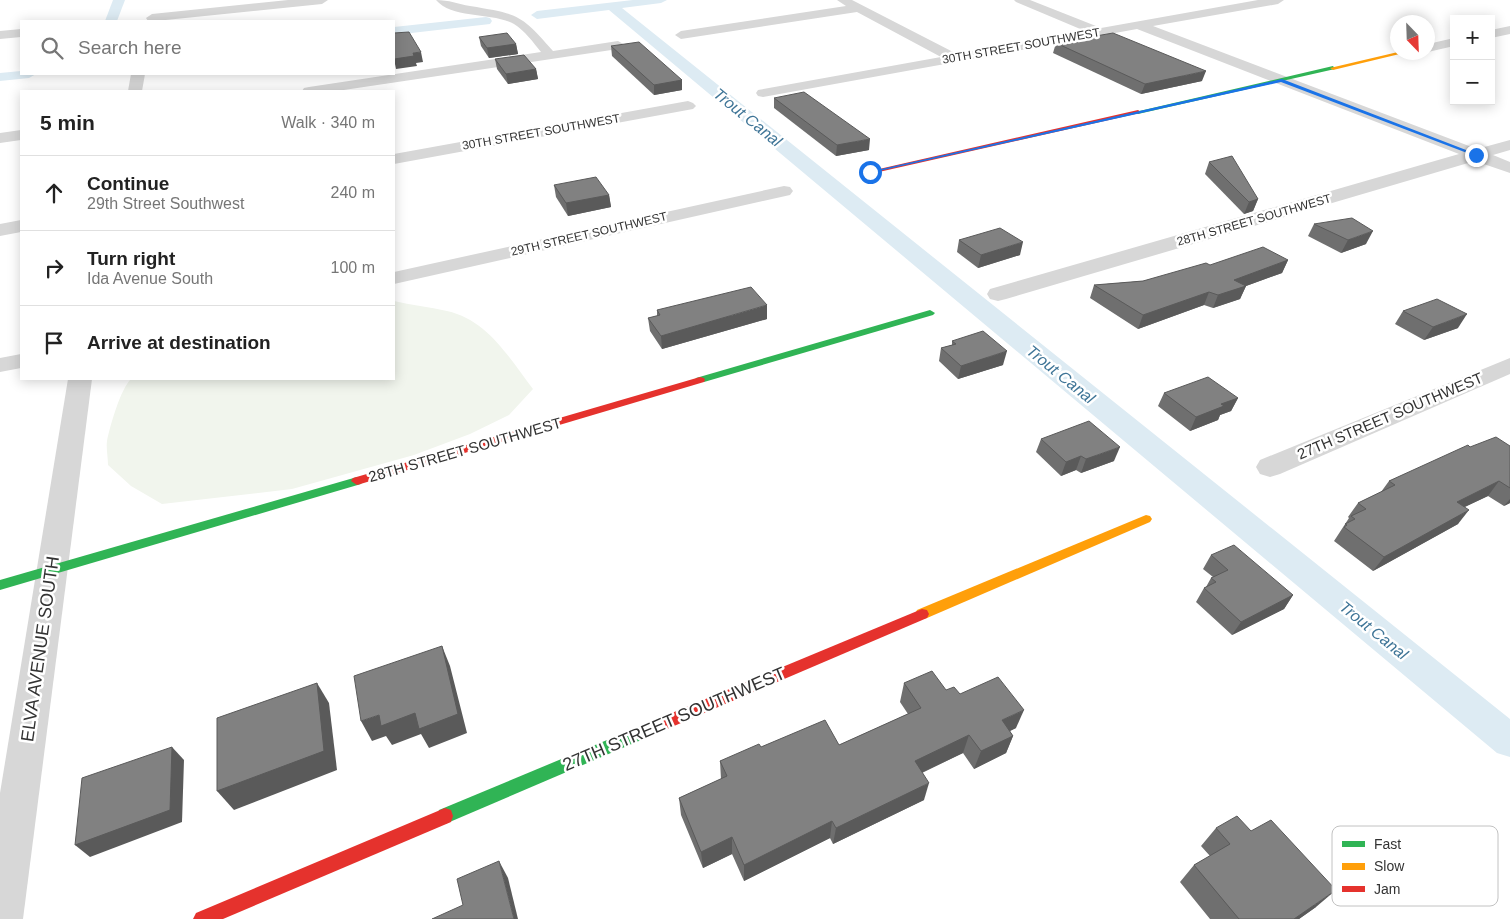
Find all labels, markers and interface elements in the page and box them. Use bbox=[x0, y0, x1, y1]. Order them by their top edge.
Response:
north arrow bbox=[1390, 15, 1435, 60]
map controls bbox=[1450, 15, 1495, 105]
button: + bbox=[1450, 15, 1495, 60]
search box bbox=[20, 20, 395, 75]
street label: 30TH STREET SOUTHWEST bbox=[941, 25, 1102, 67]
icon: search bbox=[38, 34, 66, 62]
text: Search here bbox=[78, 37, 182, 58]
button: − bbox=[1450, 60, 1495, 105]
water label: Trout Canal bbox=[710, 85, 785, 150]
text: 5 min bbox=[40, 111, 95, 134]
street label: 30TH STREET SOUTHWEST bbox=[461, 111, 622, 153]
text: Walk · 340 m bbox=[281, 114, 375, 131]
route end bbox=[1465, 144, 1488, 167]
route start bbox=[859, 161, 882, 184]
text: Continue bbox=[87, 173, 169, 194]
icon: ahead bbox=[40, 179, 68, 207]
text: 240 m bbox=[331, 184, 375, 201]
street label: 28TH STREET SOUTHWEST bbox=[1175, 191, 1333, 249]
text: 29th Street Southwest bbox=[87, 195, 244, 212]
street label: 29TH STREET SOUTHWEST bbox=[510, 209, 669, 259]
text: Turn right bbox=[87, 248, 175, 269]
icon: right bbox=[40, 254, 68, 282]
text: 100 m bbox=[331, 259, 375, 276]
text: Ida Avenue South bbox=[87, 270, 213, 287]
icon: arrive bbox=[40, 329, 68, 357]
text: Arrive at destination bbox=[87, 332, 271, 353]
water label: Trout Canal bbox=[1023, 342, 1098, 407]
street label: 27TH STREET SOUTHWEST bbox=[1295, 369, 1485, 462]
street label: 28TH STREET SOUTHWEST bbox=[367, 414, 563, 485]
street label: ELVA AVENUE SOUTH bbox=[17, 555, 63, 743]
water label: Trout Canal bbox=[1336, 598, 1411, 663]
street label: 27TH STREET SOUTHWEST bbox=[560, 663, 788, 775]
legend bbox=[1332, 826, 1498, 906]
text: Fast bbox=[1374, 836, 1401, 852]
text: Slow bbox=[1374, 858, 1405, 874]
text: Jam bbox=[1374, 881, 1400, 897]

